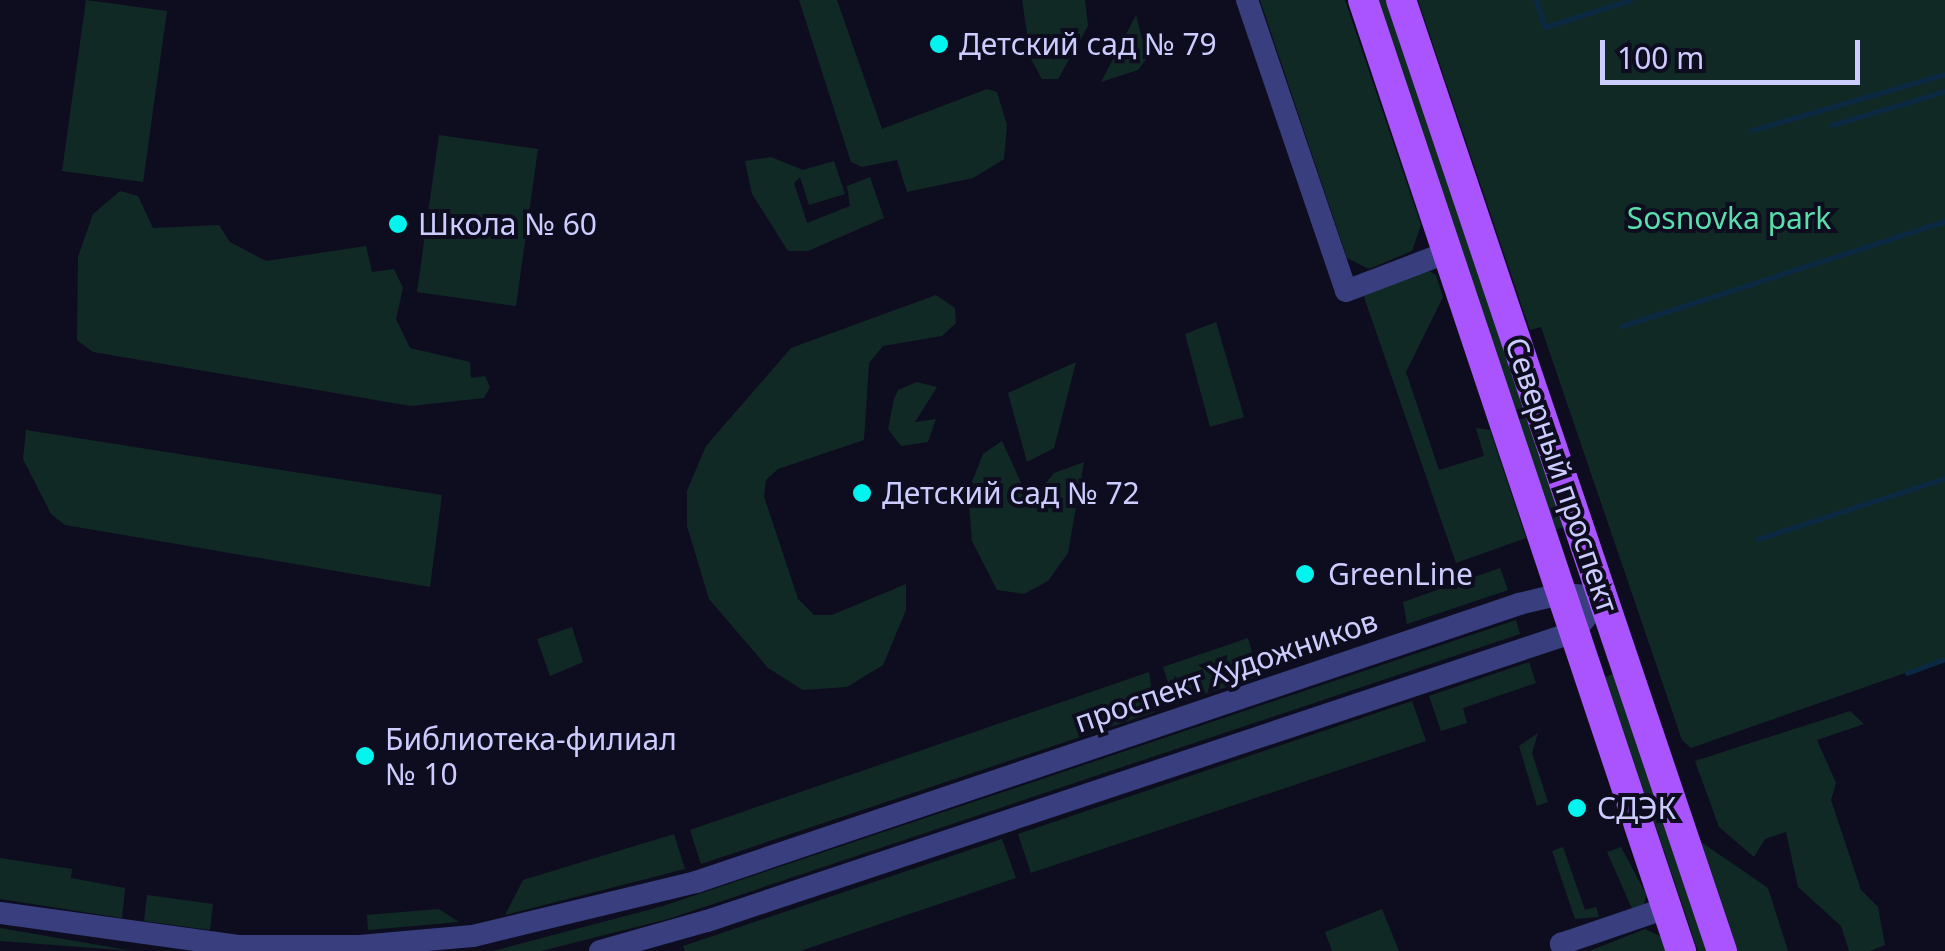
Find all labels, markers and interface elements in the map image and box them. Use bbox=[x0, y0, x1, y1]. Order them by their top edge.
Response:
scale bar bbox=[1605, 20, 1865, 82]
place label: Детский сад № 79 bbox=[959, 26, 1217, 62]
marker: Детский сад № 79 bbox=[928, 33, 950, 55]
text: 100 m bbox=[1617, 37, 1704, 78]
park label: Sosnovka park bbox=[1627, 200, 1831, 236]
place label: Школа № 60 bbox=[418, 206, 597, 242]
marker: Школа № 60 bbox=[387, 213, 409, 235]
street label: Северный проспект bbox=[1498, 333, 1626, 617]
place label: Детский сад № 72 bbox=[882, 475, 1140, 511]
marker: Детский сад № 72 bbox=[851, 482, 873, 504]
place label: GreenLine bbox=[1328, 556, 1473, 592]
marker: GreenLine bbox=[1292, 561, 1318, 587]
street label: проспект Художников bbox=[1070, 602, 1382, 740]
place label: Библиотека-филиал № 10 bbox=[385, 721, 677, 792]
marker: Библиотека-филиал № 10 bbox=[354, 745, 376, 767]
place label: СДЭК bbox=[1597, 790, 1676, 826]
marker: СДЭК bbox=[1566, 797, 1588, 819]

